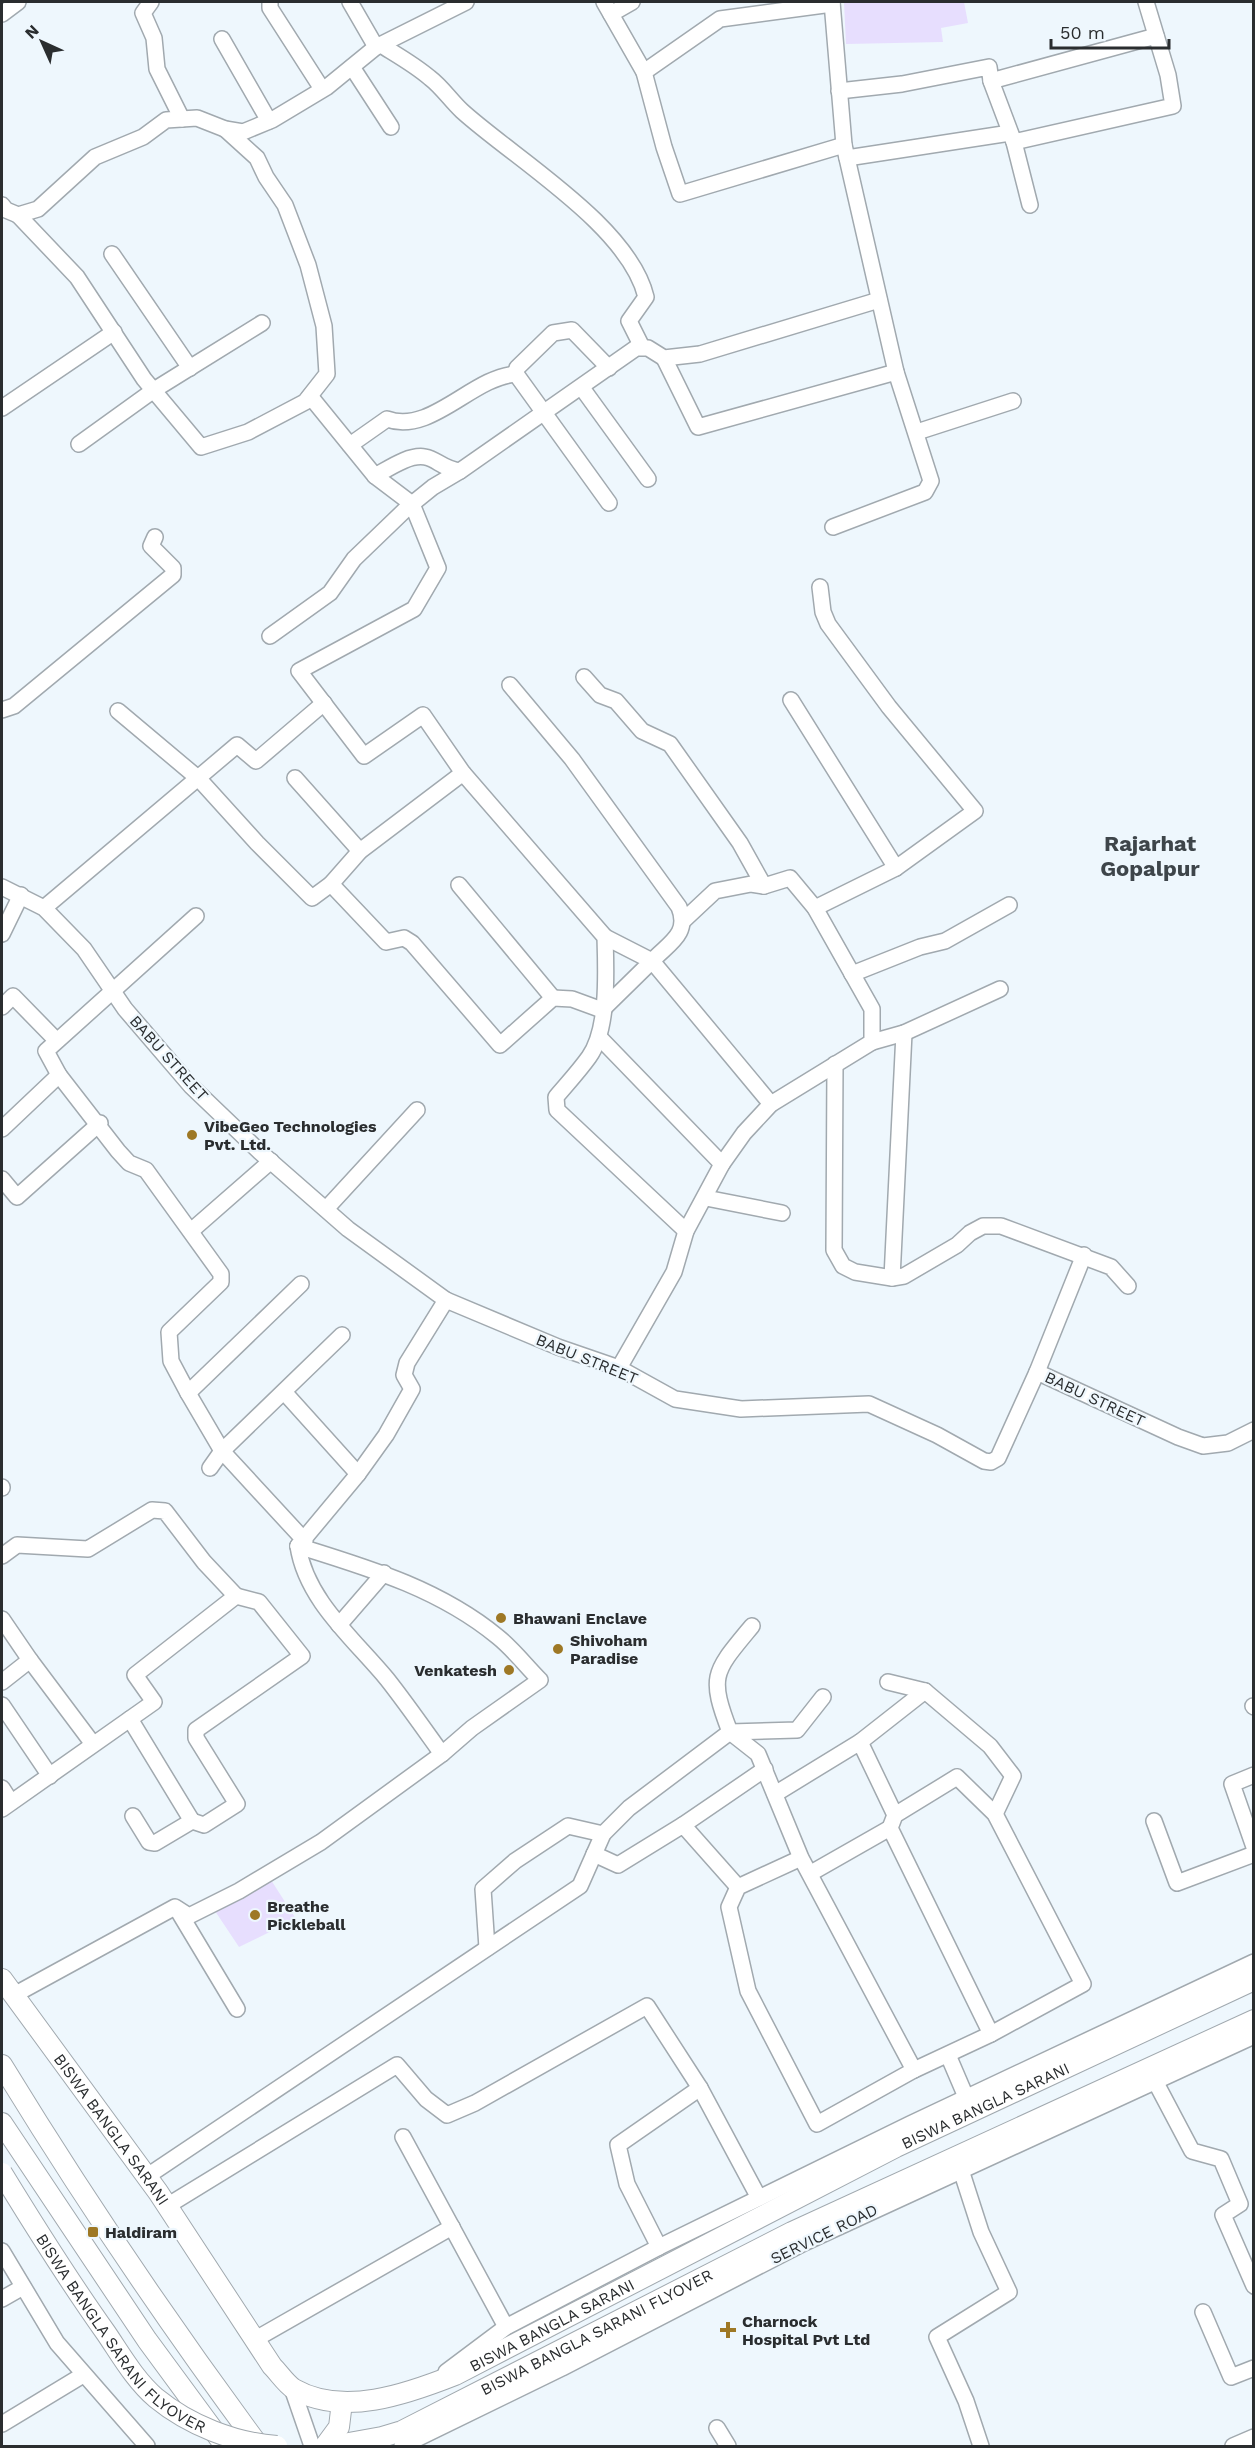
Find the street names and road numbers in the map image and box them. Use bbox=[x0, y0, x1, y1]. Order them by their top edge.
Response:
street label: BABU STREET bbox=[126, 1011, 212, 1105]
street label: BABU STREET bbox=[533, 1330, 641, 1388]
street label: BABU STREET bbox=[1042, 1368, 1148, 1431]
street label: BISWA BANGLA SARANI bbox=[50, 2050, 173, 2209]
street label: BISWA BANGLA SARANI bbox=[898, 2058, 1072, 2153]
street label: SERVICE ROAD bbox=[767, 2200, 881, 2268]
street label: BISWA BANGLA SARANI FLYOVER bbox=[33, 2230, 209, 2437]
street label: BISWA BANGLA SARANI FLYOVER bbox=[477, 2265, 716, 2399]
street label: BISWA BANGLA SARANI bbox=[466, 2275, 637, 2375]

